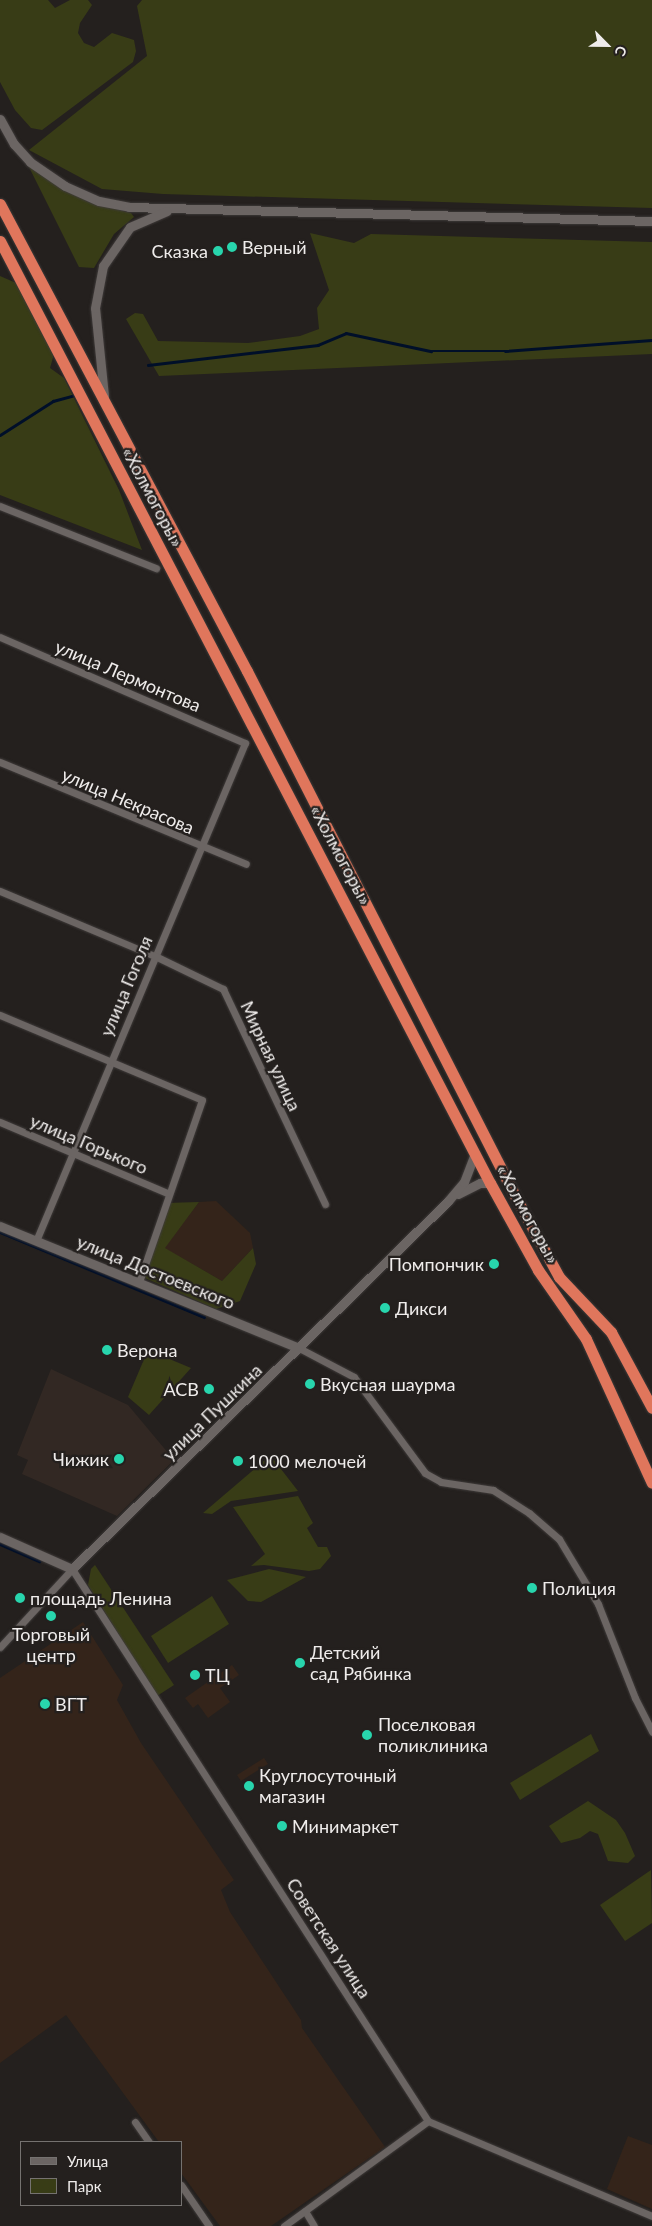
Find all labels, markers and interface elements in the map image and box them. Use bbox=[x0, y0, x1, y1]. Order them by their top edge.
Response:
north arrow bbox=[582, 20, 632, 70]
text: С bbox=[612, 43, 631, 59]
place label: Верный bbox=[242, 236, 307, 258]
place label: Сказка bbox=[151, 240, 208, 262]
marker: Верный bbox=[226, 241, 238, 253]
marker: Сказка bbox=[212, 245, 224, 257]
street label: «Холмогоры» bbox=[118, 443, 188, 551]
street label: улица Лермонтова bbox=[52, 636, 204, 716]
street label: улица Некрасова bbox=[59, 763, 197, 839]
street label: «Холмогоры» bbox=[306, 801, 376, 909]
street label: улица Гоголя bbox=[95, 933, 157, 1039]
street label: Мирная улица bbox=[236, 998, 306, 1114]
street label: улица Горького bbox=[27, 1110, 151, 1178]
street label: «Холмогоры» bbox=[492, 1161, 564, 1267]
street label: улица Достоевского bbox=[74, 1230, 238, 1314]
place label: Помпончик bbox=[389, 1253, 484, 1275]
marker: Помпончик bbox=[488, 1258, 500, 1270]
place label: Дикси bbox=[395, 1297, 447, 1319]
marker: Дикси bbox=[379, 1302, 391, 1314]
place label: Верона bbox=[117, 1339, 177, 1361]
marker: Верона bbox=[101, 1344, 113, 1356]
street label: улица Пушкина bbox=[158, 1359, 266, 1465]
place label: Вкусная шаурма bbox=[320, 1373, 455, 1395]
place label: АСВ bbox=[164, 1378, 199, 1400]
marker: Вкусная шаурма bbox=[304, 1378, 316, 1390]
marker: АСВ bbox=[203, 1383, 215, 1395]
place label: Чижик bbox=[53, 1448, 109, 1470]
place label: 1000 мелочей bbox=[248, 1450, 366, 1472]
marker: Чижик bbox=[113, 1453, 125, 1465]
marker: 1000 мелочей bbox=[232, 1455, 244, 1467]
place label: Полиция bbox=[542, 1577, 616, 1599]
marker: Полиция bbox=[526, 1582, 538, 1594]
place label: площадь Ленина bbox=[30, 1587, 172, 1609]
marker: площадь Ленина bbox=[14, 1592, 26, 1604]
marker: Торговый центр bbox=[45, 1610, 57, 1622]
place label: Торговый центр bbox=[12, 1624, 90, 1666]
place label: Детский сад Рябинка bbox=[310, 1642, 412, 1685]
marker: Детский сад Рябинка bbox=[294, 1657, 306, 1669]
place label: ТЦ bbox=[205, 1664, 230, 1686]
marker: ТЦ bbox=[189, 1669, 201, 1681]
place label: ВГТ bbox=[55, 1693, 87, 1715]
marker: ВГТ bbox=[39, 1698, 51, 1710]
place label: Поселковая поликлиника bbox=[378, 1714, 488, 1756]
marker: Поселковая поликлиника bbox=[360, 1728, 374, 1742]
place label: Круглосуточный магазин bbox=[259, 1765, 397, 1808]
marker: Круглосуточный магазин bbox=[243, 1780, 255, 1792]
place label: Минимаркет bbox=[292, 1815, 399, 1837]
marker: Минимаркет bbox=[276, 1820, 288, 1832]
street label: Советская улица bbox=[282, 1874, 376, 2002]
legend bbox=[20, 2141, 182, 2206]
text: Улица bbox=[67, 2152, 108, 2170]
text: Парк bbox=[67, 2177, 101, 2195]

